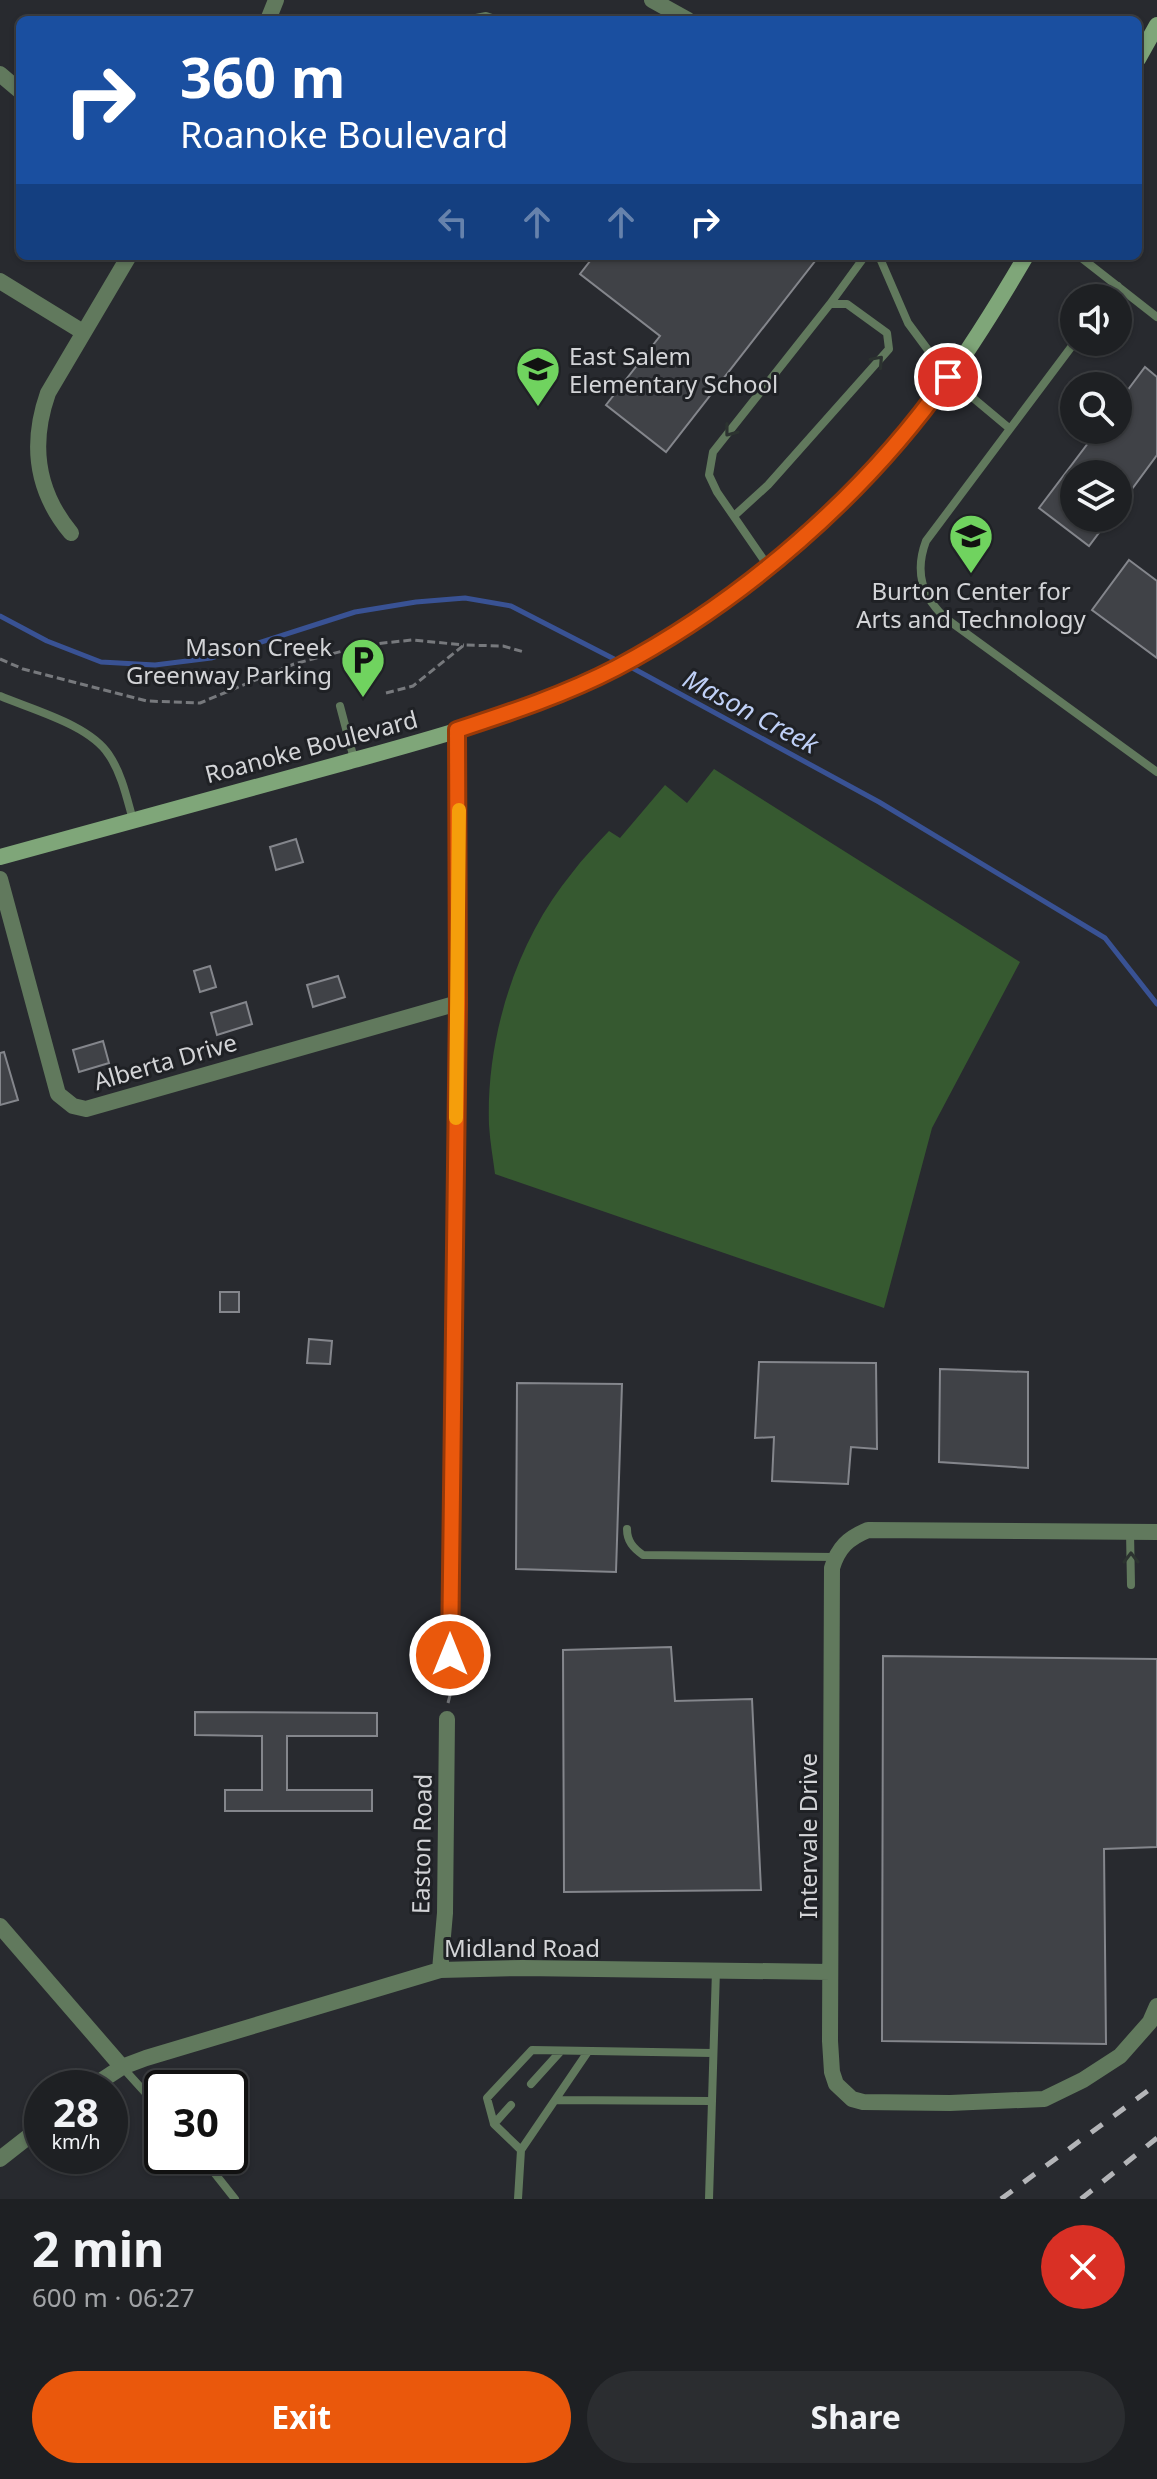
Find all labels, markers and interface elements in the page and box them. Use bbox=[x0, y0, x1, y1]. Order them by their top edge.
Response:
text: 360 m bbox=[180, 38, 345, 114]
icon: right bbox=[48, 48, 152, 152]
text: Roanoke Boulevard bbox=[180, 110, 508, 159]
icon: left bbox=[431, 200, 475, 244]
icon: ahead bbox=[515, 200, 559, 244]
icon: ahead bbox=[599, 200, 643, 244]
icon: right bbox=[683, 200, 727, 244]
map controls bbox=[1060, 284, 1132, 532]
button: sound bbox=[1060, 284, 1132, 356]
place label: East Salem Elementary School bbox=[569, 339, 778, 400]
pin bbox=[914, 343, 982, 411]
school or university icon: East Salem Elementary School bbox=[514, 345, 562, 408]
one-way arrow bbox=[869, 355, 883, 370]
icon: arrive bbox=[926, 355, 970, 399]
button: search bbox=[1060, 372, 1132, 444]
one-way arrow bbox=[725, 422, 739, 437]
button: layers bbox=[1060, 460, 1132, 532]
school or university icon: Burton Center for Arts and Technology bbox=[947, 512, 995, 575]
place label: Burton Center for Arts and Technology bbox=[856, 574, 1087, 635]
place label: Mason Creek Greenway Parking bbox=[126, 630, 332, 691]
parking icon: Mason Creek Greenway Parking bbox=[339, 636, 387, 699]
water label: Mason Creek bbox=[677, 660, 826, 762]
street label: Roanoke Boulevard bbox=[201, 702, 421, 790]
street label: Alberta Drive bbox=[90, 1025, 240, 1097]
one-way arrow bbox=[1122, 1551, 1140, 1564]
position arrow bbox=[408, 1613, 492, 1697]
street label: Intervale Drive bbox=[791, 1753, 824, 1919]
street label: Easton Road bbox=[403, 1774, 439, 1914]
street label: Midland Road bbox=[444, 1931, 600, 1964]
speed limit sign: 30 bbox=[144, 2070, 248, 2174]
text: 28 bbox=[53, 2084, 99, 2139]
text: km/h bbox=[51, 2128, 101, 2155]
text: 2 min bbox=[32, 2216, 164, 2281]
button: close bbox=[1041, 2225, 1125, 2309]
text: 600 m · 06:27 bbox=[32, 2279, 195, 2315]
button: Exit bbox=[32, 2371, 571, 2463]
button: Share bbox=[587, 2371, 1125, 2463]

